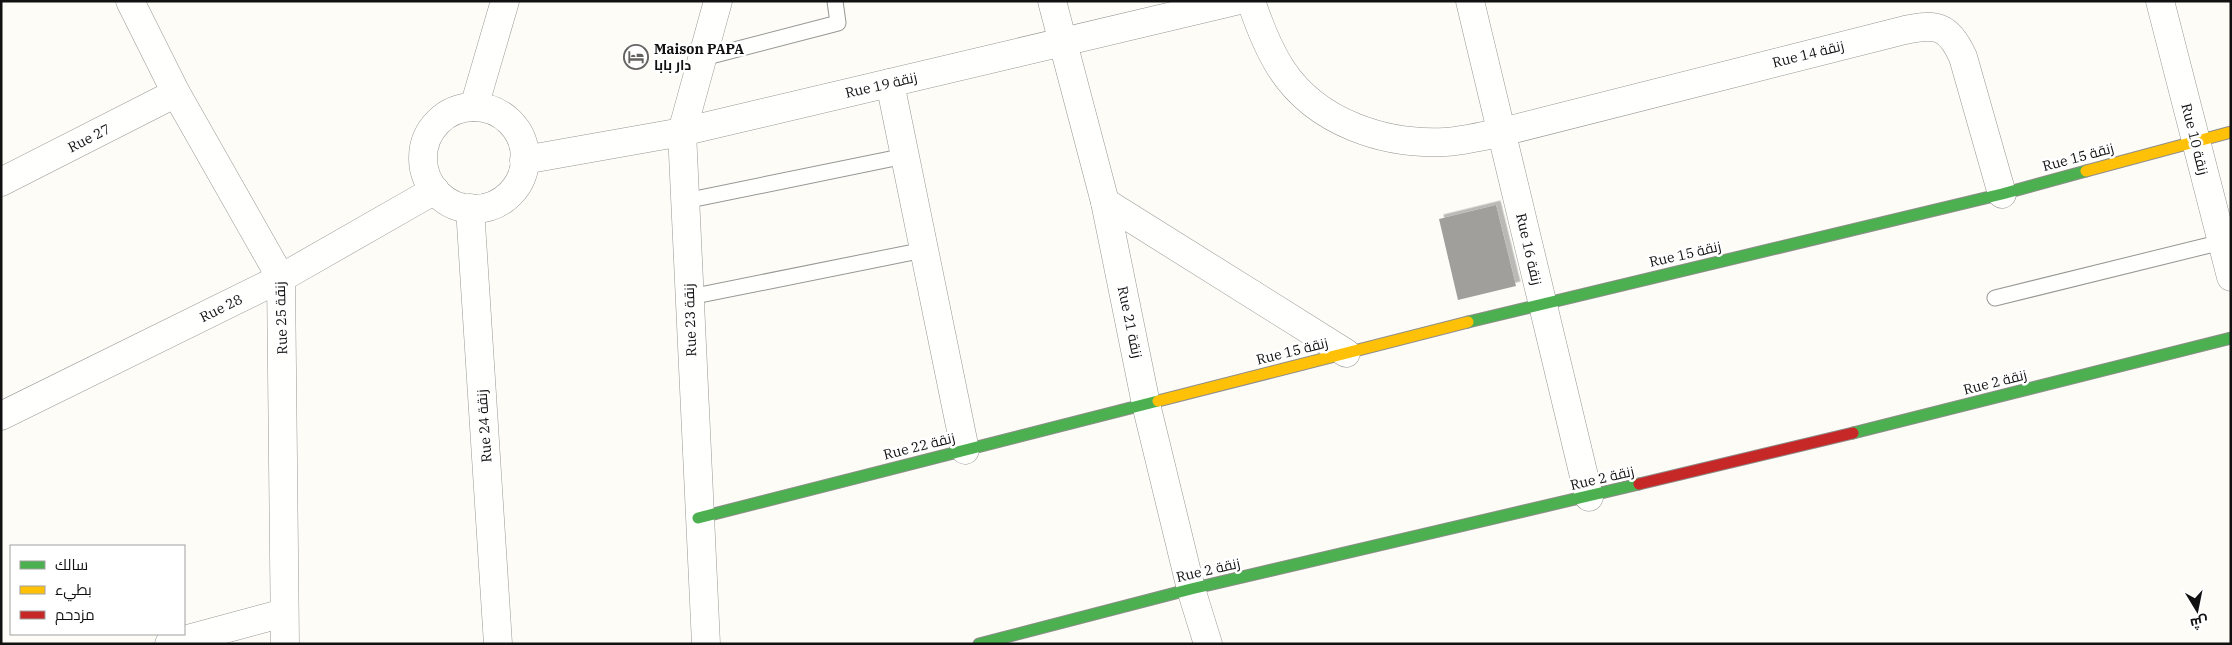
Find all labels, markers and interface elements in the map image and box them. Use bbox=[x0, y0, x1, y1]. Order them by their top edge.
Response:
street label: Rue 14 زنقة bbox=[1770, 36, 1846, 72]
place label: Maison PAPA دار بابا bbox=[654, 40, 744, 74]
hotel icon: Maison PAPA دار بابا bbox=[623, 44, 649, 70]
street label: Rue 19 زنقة bbox=[843, 68, 919, 102]
street label: Rue 10 زنقة bbox=[2177, 101, 2213, 177]
street label: Rue 27 bbox=[65, 120, 113, 156]
street label: Rue 15 زنقة bbox=[2040, 139, 2116, 175]
street label: Rue 16 زنقة bbox=[1512, 211, 1546, 287]
street label: Rue 15 زنقة bbox=[1647, 237, 1723, 271]
street label: Rue 25 زنقة bbox=[271, 281, 291, 355]
street label: Rue 23 زنقة bbox=[680, 283, 700, 357]
street label: Rue 21 زنقة bbox=[1114, 284, 1146, 360]
street label: Rue 28 bbox=[197, 290, 245, 326]
street label: Rue 15 زنقة bbox=[1254, 333, 1330, 369]
street label: Rue 2 زنقة bbox=[1961, 365, 2029, 399]
street label: Rue 24 زنقة bbox=[472, 389, 496, 463]
street label: Rue 22 زنقة bbox=[881, 428, 957, 464]
street label: Rue 2 زنقة bbox=[1568, 462, 1636, 494]
legend bbox=[10, 545, 185, 635]
street label: Rue 2 زنقة bbox=[1174, 554, 1242, 586]
text: سالك bbox=[55, 555, 88, 574]
text: بطيء bbox=[55, 580, 92, 602]
north arrow bbox=[2172, 585, 2222, 635]
text: مزدحم bbox=[55, 605, 95, 625]
text: ش bbox=[2189, 612, 2210, 633]

